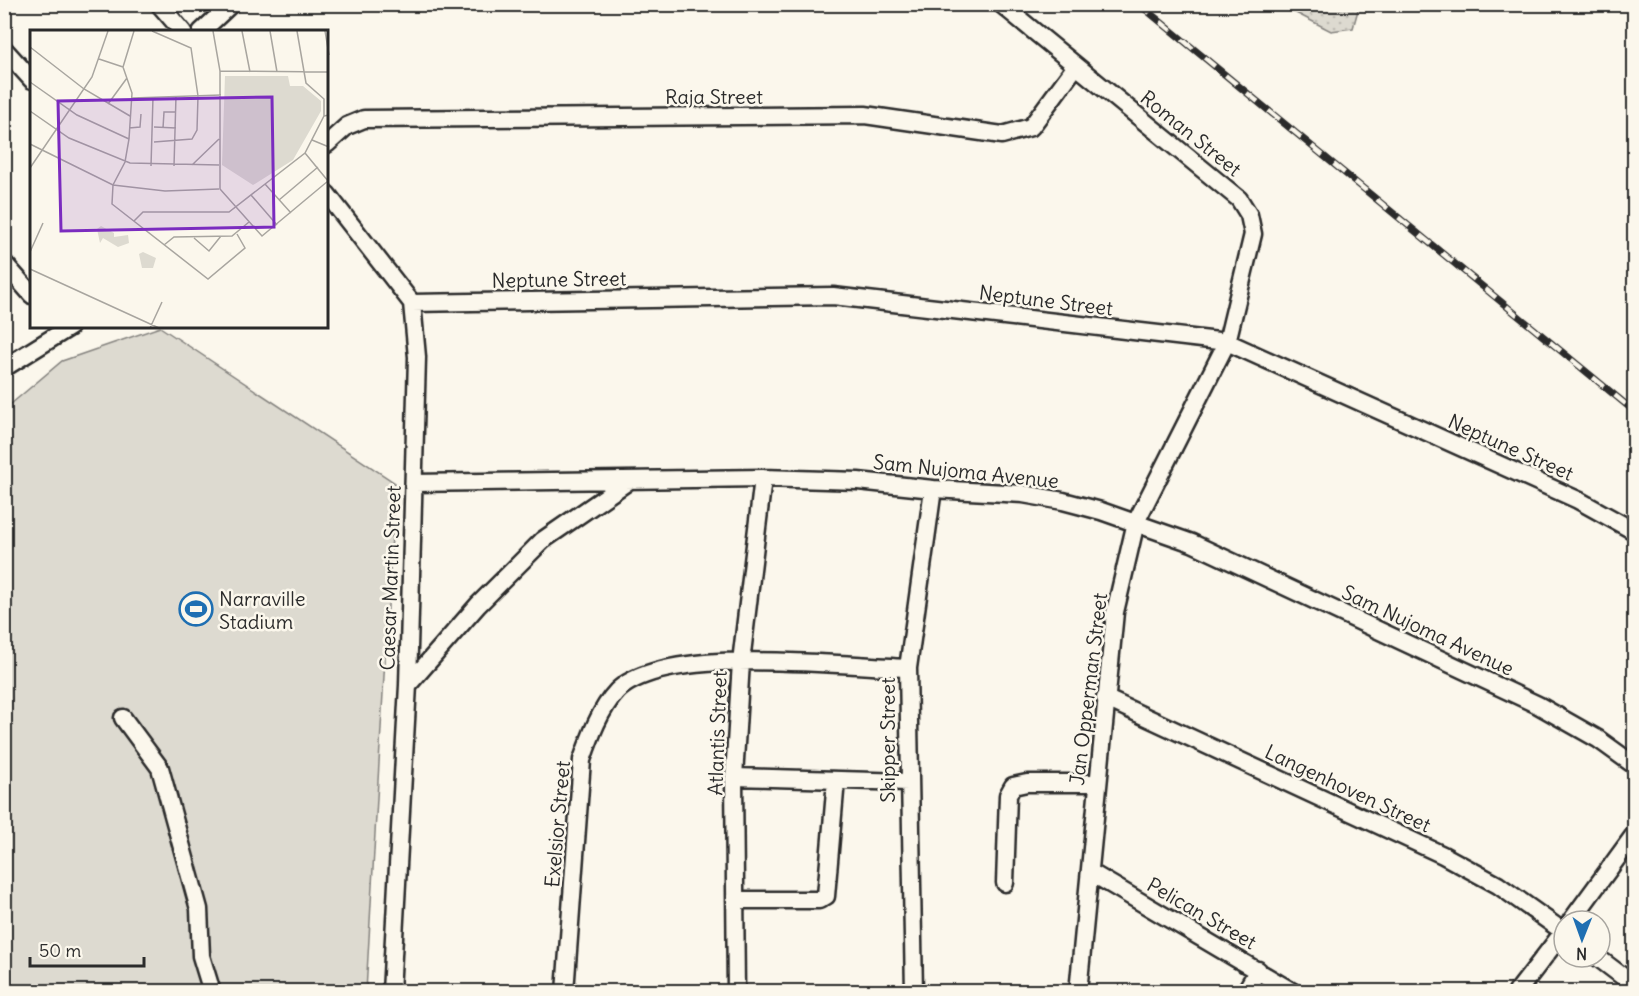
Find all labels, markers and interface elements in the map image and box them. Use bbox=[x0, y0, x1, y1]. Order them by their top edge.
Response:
inset map bbox=[30, 30, 328, 328]
street label: Raja Street bbox=[665, 84, 763, 109]
street label: Roman Street bbox=[1136, 85, 1247, 181]
street label: Neptune Street bbox=[491, 265, 627, 293]
street label: Neptune Street bbox=[978, 279, 1115, 321]
street label: Neptune Street bbox=[1444, 408, 1578, 486]
street label: Sam Nujoma Avenue bbox=[872, 449, 1060, 493]
street label: Caesar Martin Street bbox=[374, 485, 406, 671]
street label: Sam Nujoma Avenue bbox=[1338, 579, 1518, 681]
place label: Narraville Stadium bbox=[219, 586, 306, 634]
sports icon: Narraville Stadium bbox=[178, 591, 214, 627]
street label: Jan Opperman Street bbox=[1064, 591, 1112, 787]
street label: Atlantis Street bbox=[702, 670, 732, 796]
street label: Skipper Street bbox=[875, 677, 900, 803]
street label: Langenhoven Street bbox=[1261, 739, 1435, 838]
street label: Exelsior Street bbox=[539, 759, 575, 888]
street label: Pelican Street bbox=[1143, 872, 1261, 954]
north arrow bbox=[1552, 909, 1612, 969]
scale bar bbox=[30, 930, 144, 968]
text: 50 m bbox=[39, 939, 81, 962]
text: N bbox=[1576, 944, 1587, 964]

